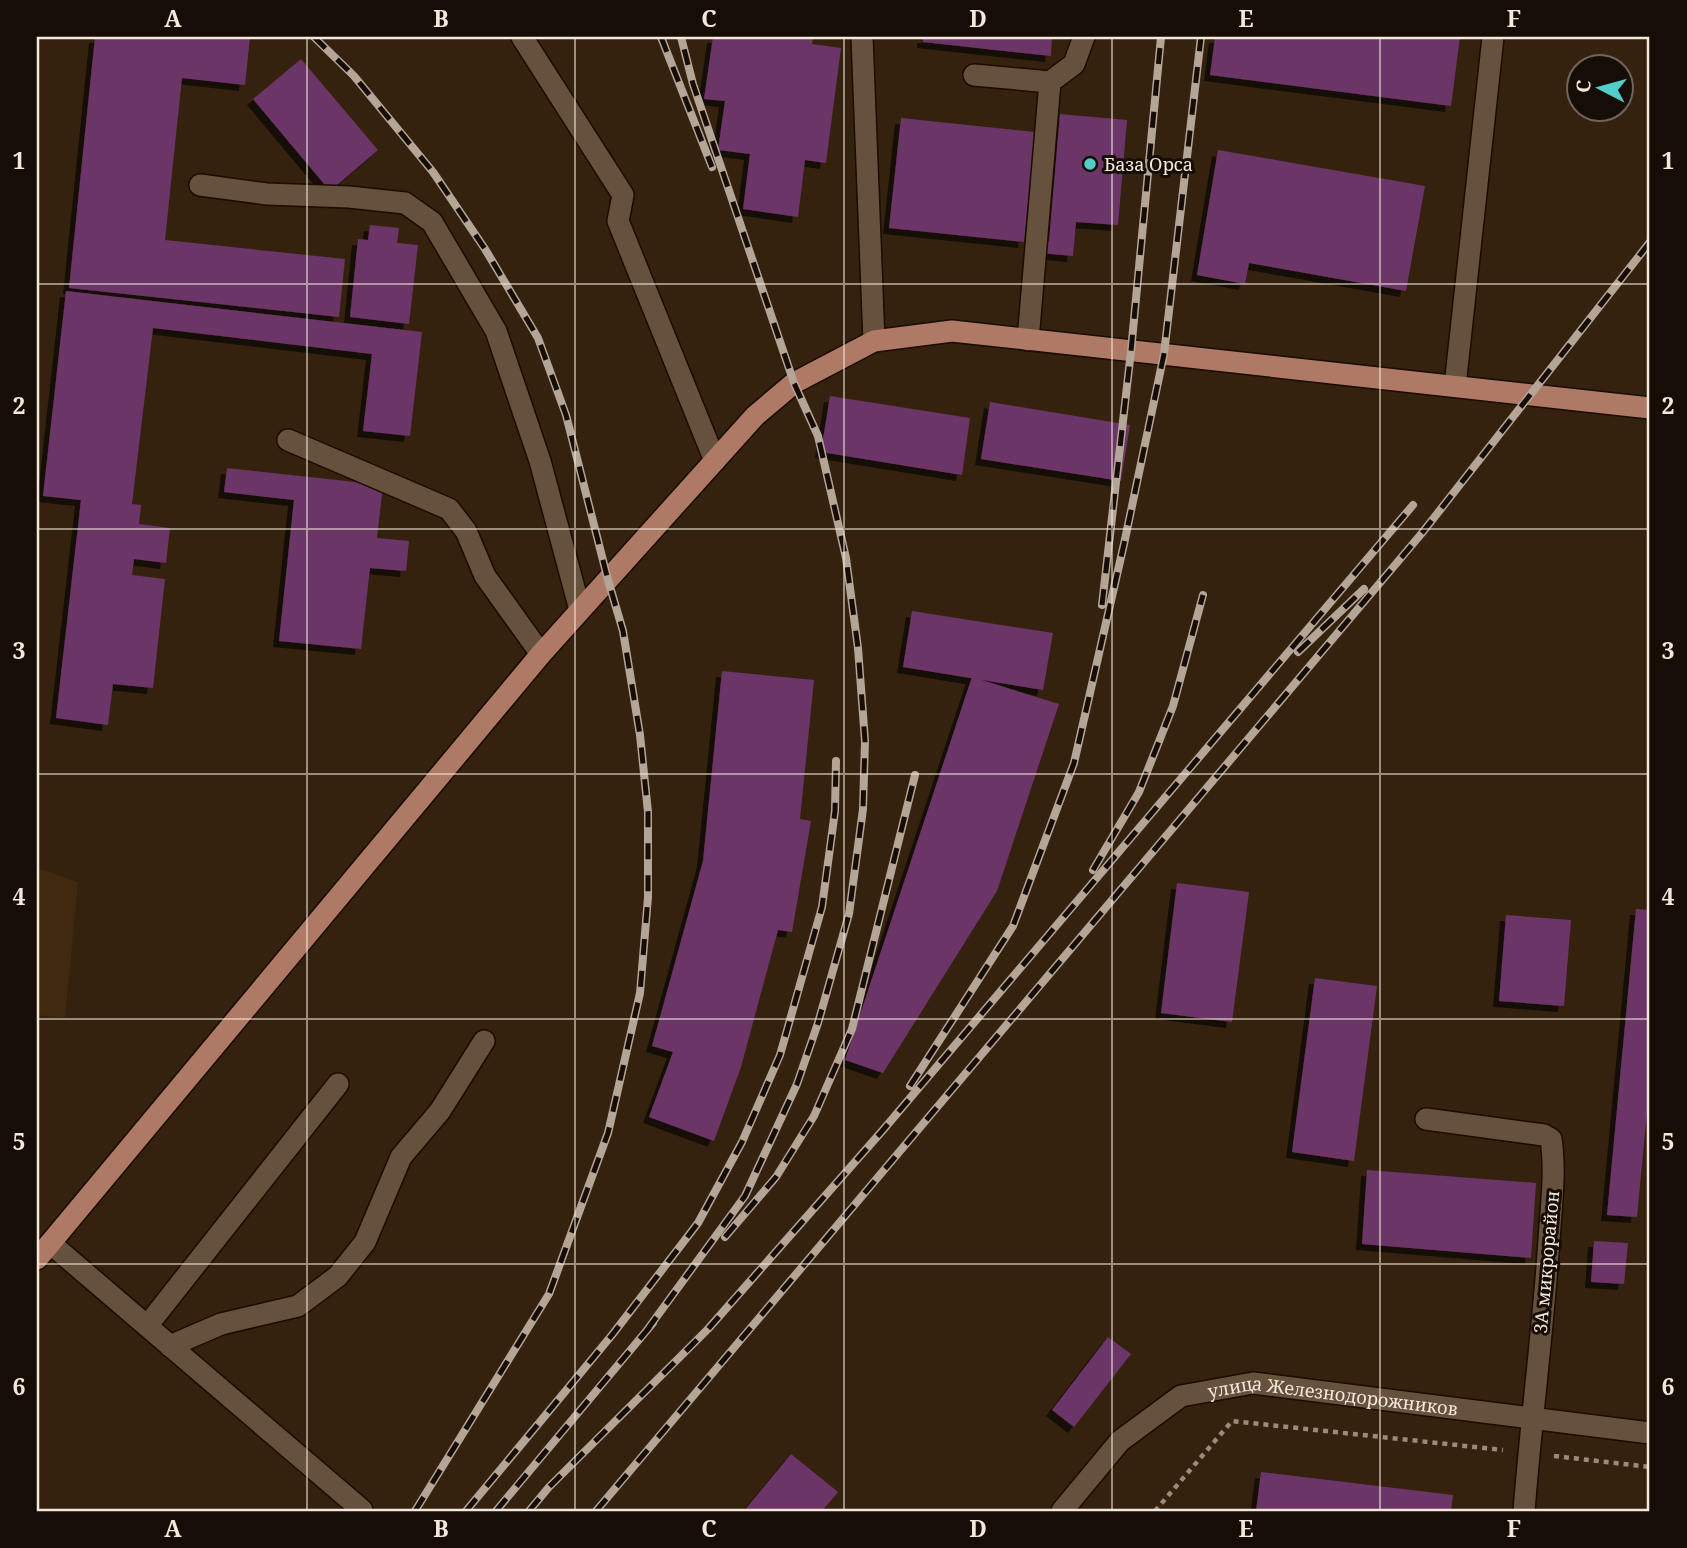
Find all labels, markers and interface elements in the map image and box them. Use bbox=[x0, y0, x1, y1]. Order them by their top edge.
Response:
text: A bbox=[164, 2, 182, 34]
text: B bbox=[433, 2, 449, 34]
text: C bbox=[701, 2, 717, 34]
text: D bbox=[969, 2, 987, 34]
text: E bbox=[1238, 2, 1254, 34]
text: F bbox=[1507, 2, 1521, 34]
north arrow bbox=[1564, 52, 1634, 122]
text: С bbox=[1570, 79, 1597, 94]
text: 1 bbox=[13, 144, 26, 176]
text: 1 bbox=[1662, 144, 1675, 176]
place label: База Орса bbox=[1104, 152, 1193, 176]
marker: База Орса bbox=[1082, 156, 1098, 172]
text: 2 bbox=[13, 389, 26, 421]
text: 2 bbox=[1662, 389, 1675, 421]
text: 3 bbox=[13, 634, 26, 666]
text: 3 bbox=[1662, 634, 1675, 666]
text: 4 bbox=[13, 880, 26, 912]
text: 4 bbox=[1662, 880, 1675, 912]
text: 5 bbox=[13, 1125, 26, 1157]
text: 5 bbox=[1662, 1125, 1675, 1157]
street label: 3А микрорайон bbox=[1528, 1190, 1564, 1334]
text: 6 bbox=[13, 1370, 26, 1402]
text: 6 bbox=[1662, 1370, 1675, 1402]
street label: улица Железнодорожников bbox=[1206, 1371, 1459, 1421]
text: A bbox=[164, 1512, 182, 1544]
text: B bbox=[433, 1512, 449, 1544]
text: C bbox=[701, 1512, 717, 1544]
text: D bbox=[969, 1512, 987, 1544]
text: E bbox=[1238, 1512, 1254, 1544]
text: F bbox=[1507, 1512, 1521, 1544]

